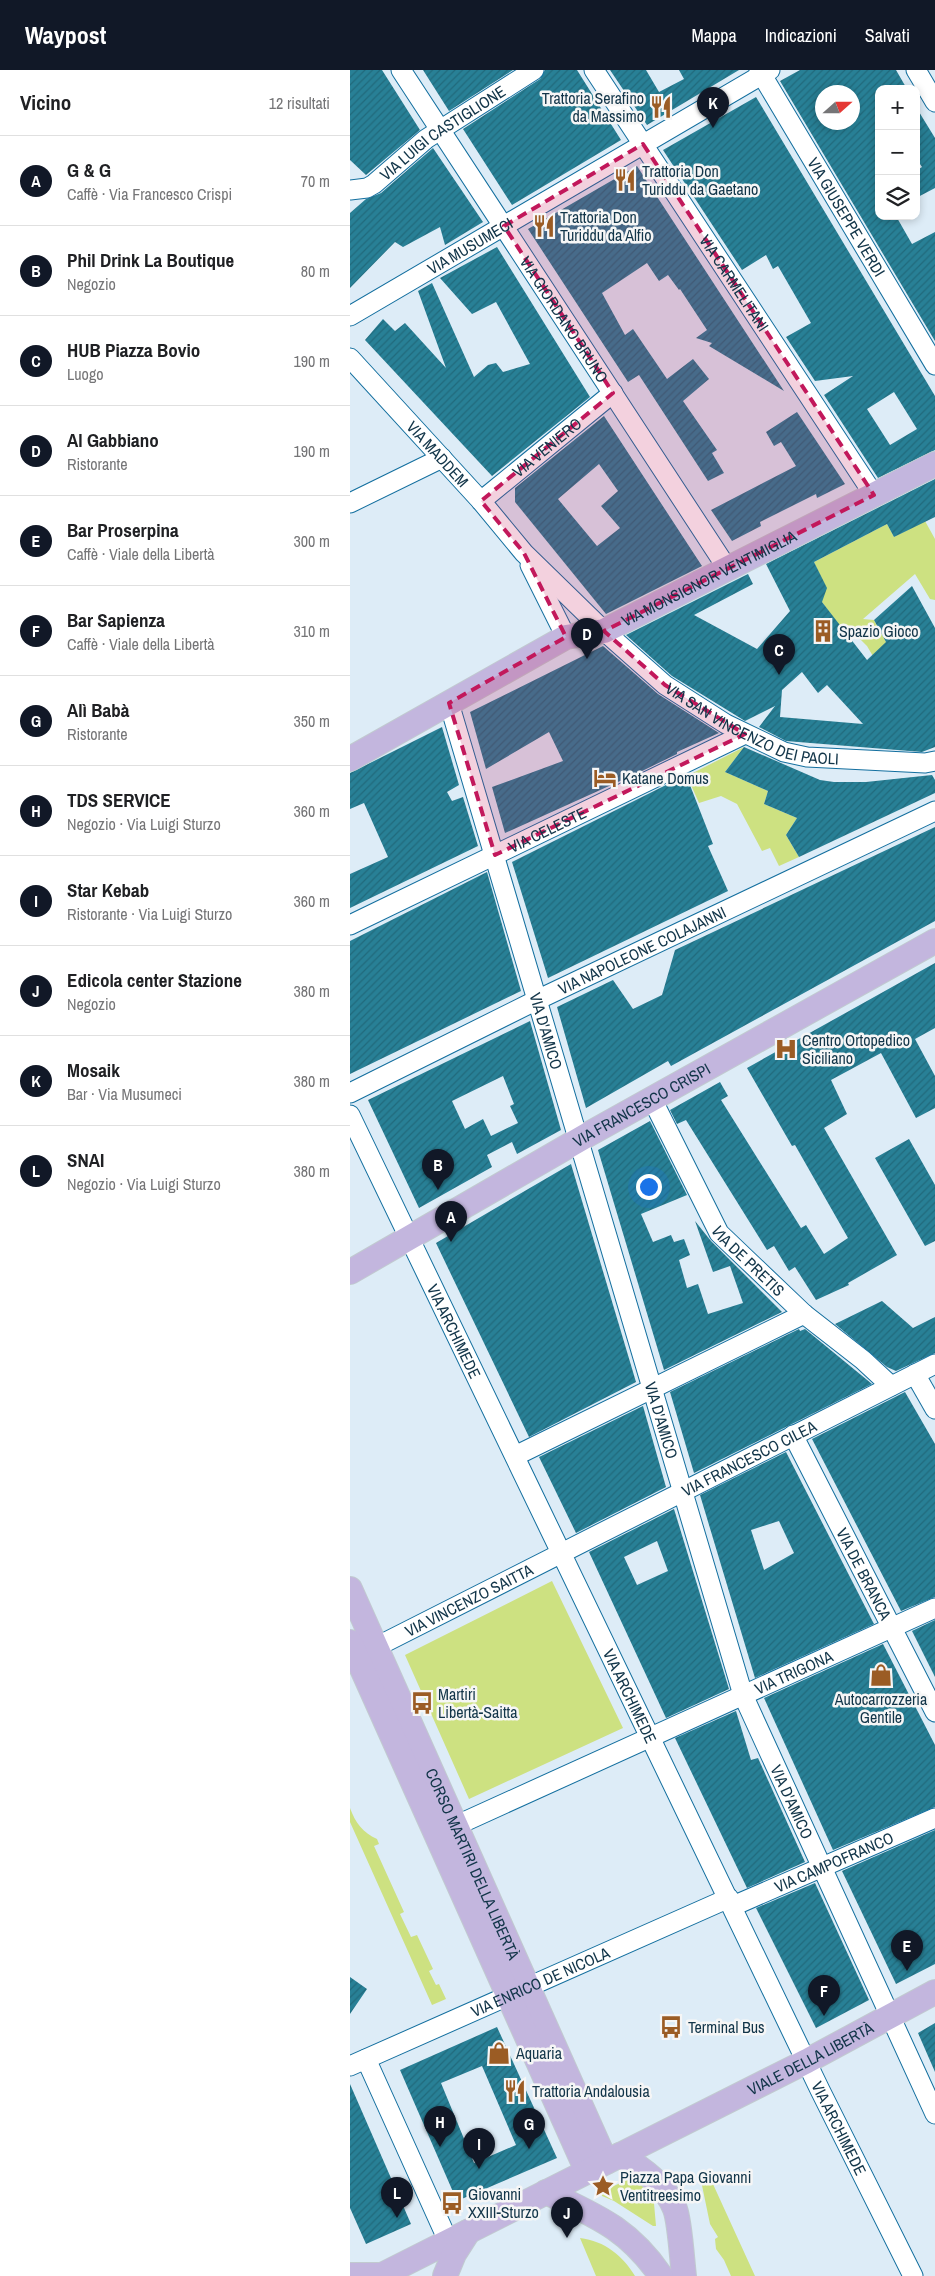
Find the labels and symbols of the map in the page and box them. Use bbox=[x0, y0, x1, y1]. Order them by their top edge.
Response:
street label: VIA LUIGI CASTIGLIONE bbox=[375, 80, 510, 185]
north arrow bbox=[815, 85, 860, 130]
place label: Trattoria Serafino da Massimo bbox=[542, 87, 644, 127]
pin: K bbox=[697, 87, 729, 128]
restaurant icon: Trattoria Serafino da Massimo bbox=[648, 94, 674, 120]
street label: VIA GIUSEPPE VERDI bbox=[803, 153, 891, 281]
place label: Trattoria Don Turiddu da Gaetano bbox=[642, 160, 758, 200]
restaurant icon: Trattoria Don Turiddu da Gaetano bbox=[612, 167, 638, 193]
place label: Trattoria Don Turiddu da Alfio bbox=[560, 206, 652, 246]
street label: VIA MUSUMECI bbox=[423, 212, 517, 279]
restaurant icon: Trattoria Don Turiddu da Alfio bbox=[531, 213, 557, 239]
street label: VIA CARMELITANI bbox=[694, 230, 774, 336]
street label: VIA GIORDANO BRUNO bbox=[515, 252, 614, 387]
street label: VIA VENIERO bbox=[508, 412, 586, 482]
street label: VIA MADDEM bbox=[402, 416, 474, 492]
street label: VIA MONSIGNOR VENTIMIGLIA bbox=[618, 525, 800, 631]
pin: D bbox=[571, 618, 603, 659]
building icon: Spazio Gioco bbox=[810, 618, 836, 644]
place label: Spazio Gioco bbox=[839, 620, 919, 642]
pin: C bbox=[763, 634, 795, 675]
street label: VIA SAN VINCENZO DEI PAOLI bbox=[661, 677, 839, 770]
hotel icon: Katane Domus bbox=[592, 765, 618, 791]
place label: Katane Domus bbox=[622, 767, 709, 789]
street label: VIA CELESTE bbox=[505, 801, 590, 858]
street label: VIA NAPOLEONE COLAJANNI bbox=[554, 901, 729, 999]
street label: VIA D'AMICO bbox=[524, 990, 568, 1072]
place label: Centro Ortopedico Siciliano bbox=[802, 1029, 910, 1069]
hospital icon: Centro Ortopedico Siciliano bbox=[773, 1036, 799, 1062]
street label: VIA FRANCESCO CRISPI bbox=[569, 1058, 714, 1152]
pin: B bbox=[422, 1149, 454, 1190]
your location bbox=[636, 1174, 662, 1200]
pin: A bbox=[435, 1201, 467, 1242]
street label: VIA DE PRETIS bbox=[706, 1222, 790, 1301]
street label: VIA ARCHIMEDE bbox=[422, 1280, 486, 1382]
street label: VIA D'AMICO bbox=[640, 1379, 683, 1461]
street label: VIA FRANCESCO CILEA bbox=[678, 1415, 820, 1501]
street label: VIA DE BRANCA bbox=[831, 1524, 897, 1624]
street label: VIA VINCENZO SAITTA bbox=[401, 1558, 537, 1642]
street label: VIA ARCHIMEDE bbox=[598, 1645, 662, 1747]
street label: VIA TRIGONA bbox=[751, 1645, 837, 1700]
shop icon: Autocarrozzeria Gentile bbox=[868, 1662, 894, 1688]
place label: Martiri Libertà-Saitta bbox=[438, 1683, 518, 1723]
place label: Autocarrozzeria Gentile bbox=[834, 1688, 928, 1728]
bus stop icon: Martiri Libertà-Saitta bbox=[409, 1690, 435, 1716]
street label: VIA D'AMICO bbox=[765, 1761, 818, 1842]
street label: CORSO MARTIRI DELLA LIBERTÀ bbox=[420, 1765, 525, 1963]
street label: VIA CAMPOFRANCO bbox=[771, 1826, 897, 1898]
pin: E bbox=[891, 1930, 923, 1971]
street label: VIA ENRICO DE NICOLA bbox=[467, 1941, 613, 2022]
pin: F bbox=[808, 1975, 840, 2016]
bus stop icon: Terminal Bus bbox=[658, 2014, 684, 2040]
place label: Terminal Bus bbox=[688, 2016, 765, 2038]
street label: VIALE DELLA LIBERTÀ bbox=[744, 2016, 877, 2100]
shop icon: Aquaria bbox=[486, 2040, 512, 2066]
place label: Aquaria bbox=[515, 2042, 563, 2064]
restaurant icon: Trattoria Andalousia bbox=[502, 2078, 528, 2104]
street label: VIA ARCHIMEDE bbox=[806, 2078, 872, 2179]
place label: Trattoria Andalousia bbox=[532, 2080, 650, 2102]
pin: H bbox=[424, 2106, 456, 2147]
pin: G bbox=[513, 2108, 545, 2149]
pin: I bbox=[463, 2128, 495, 2169]
place label: Piazza Papa Giovanni Ventitreesimo bbox=[620, 2166, 751, 2206]
place icon: Piazza Papa Giovanni Ventitreesimo bbox=[590, 2173, 616, 2199]
pin: L bbox=[381, 2177, 413, 2218]
place label: Giovanni XXIII-Sturzo bbox=[468, 2183, 539, 2223]
bus stop icon: Giovanni XXIII-Sturzo bbox=[439, 2190, 465, 2216]
pin: J bbox=[551, 2197, 583, 2238]

